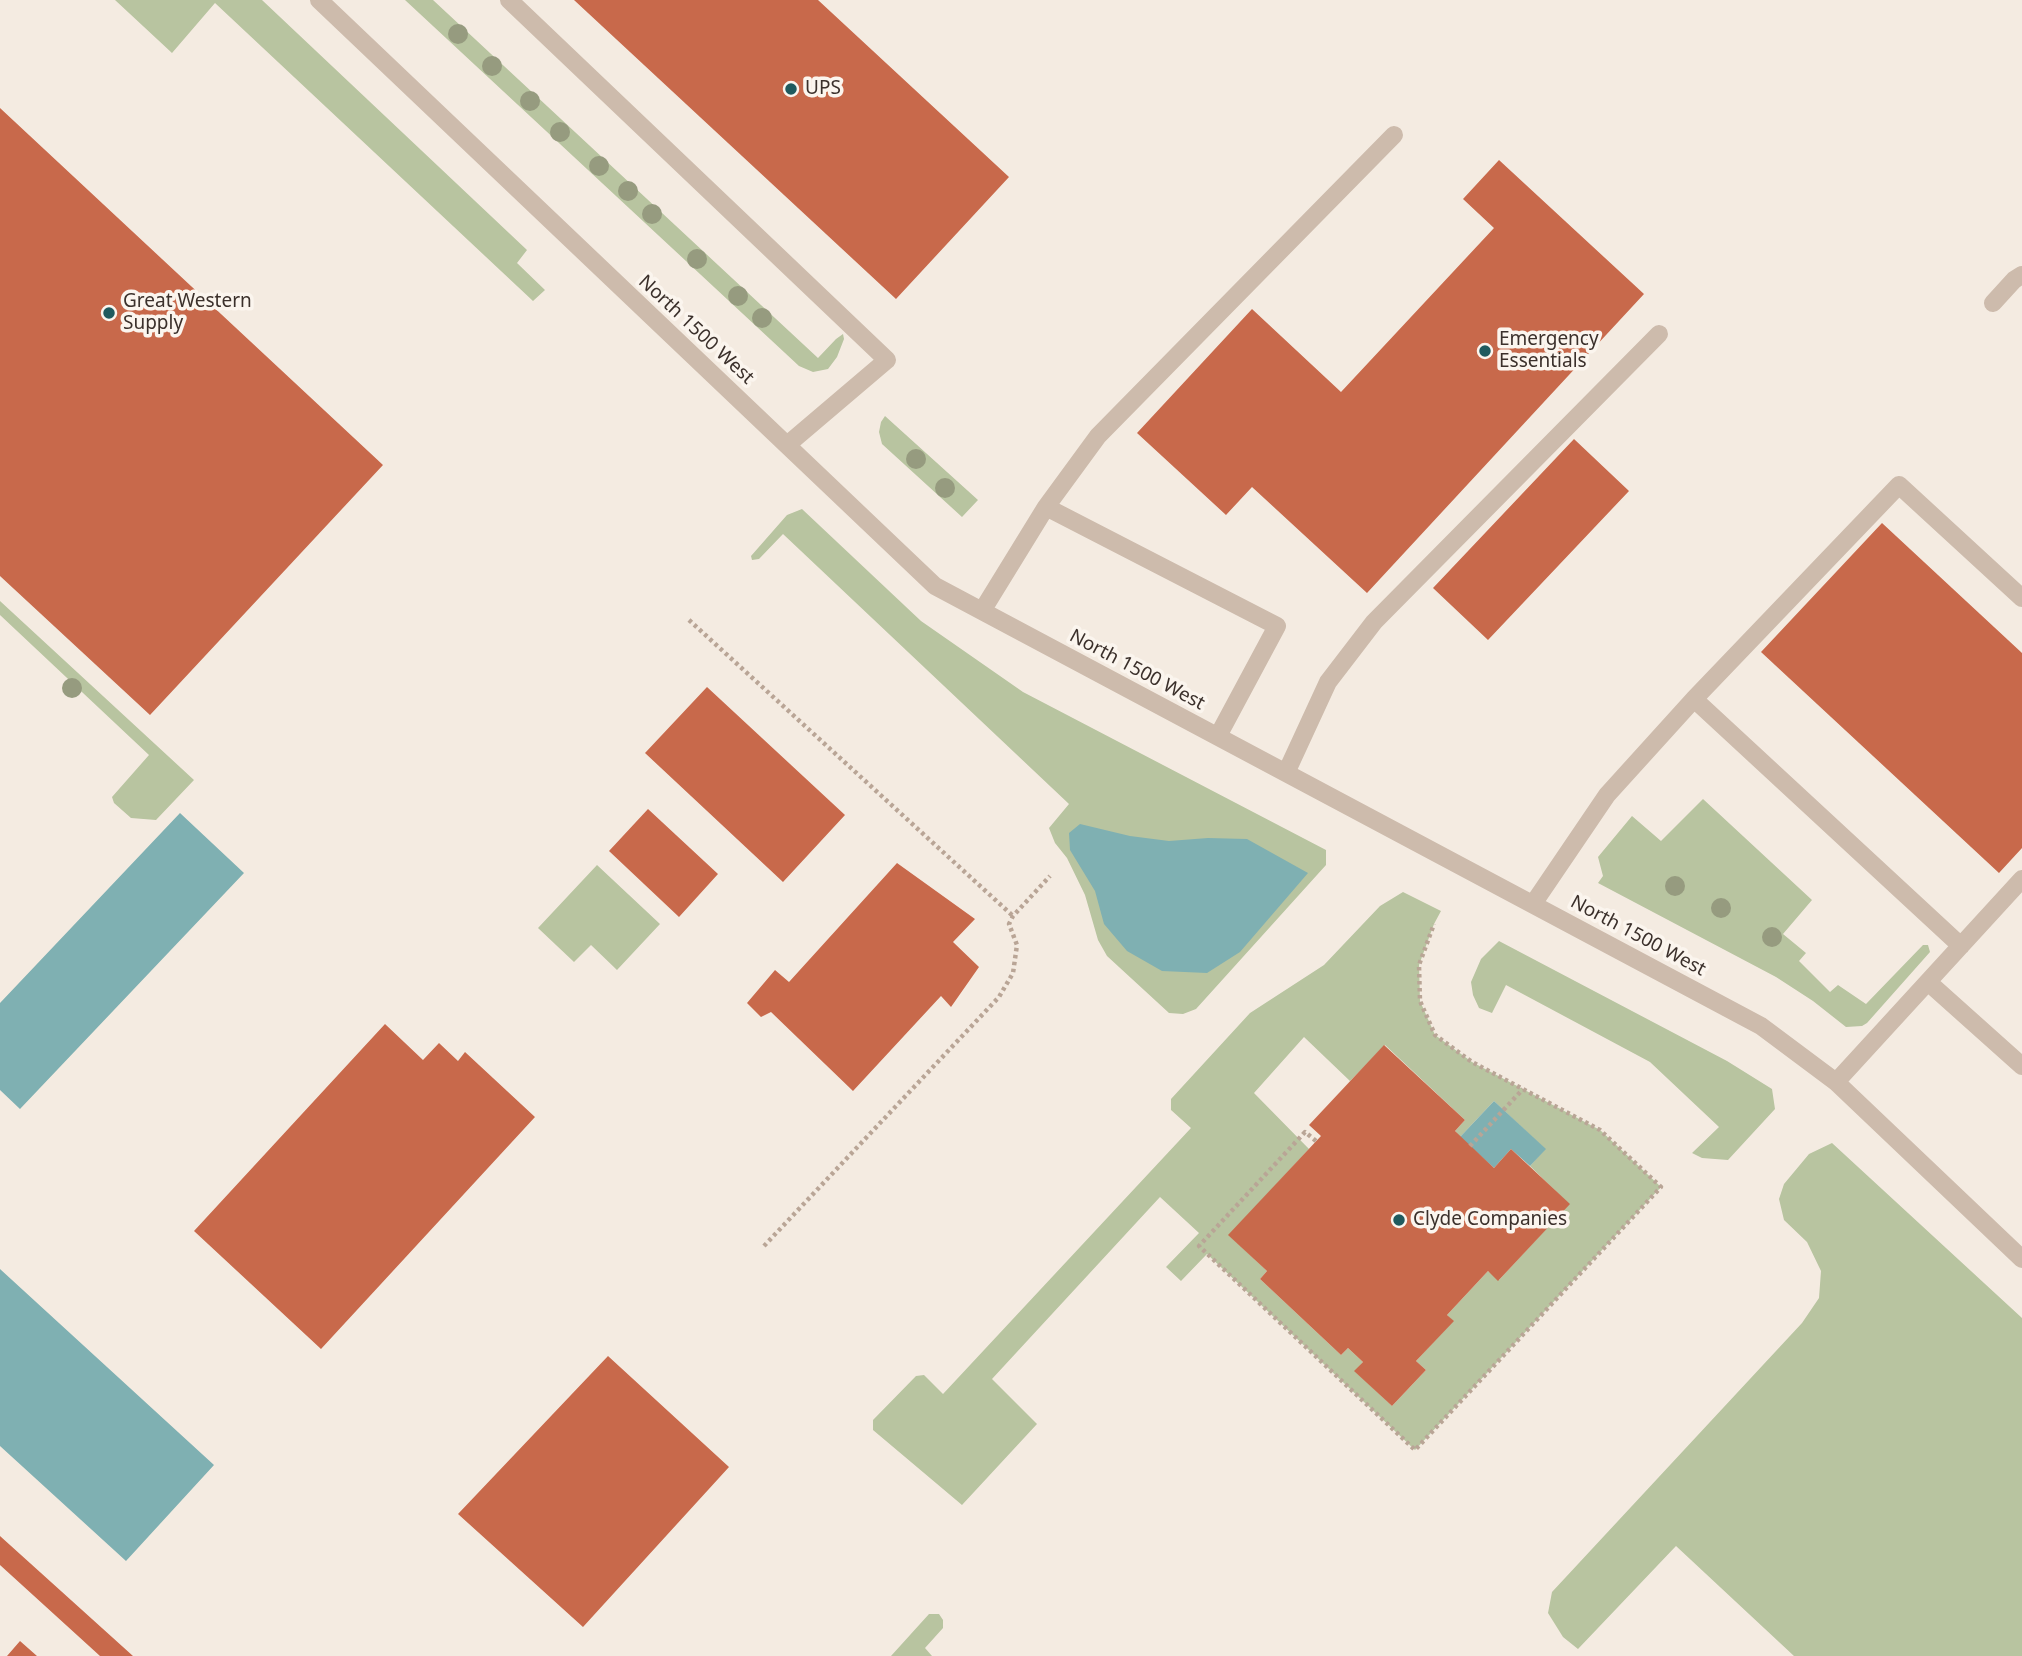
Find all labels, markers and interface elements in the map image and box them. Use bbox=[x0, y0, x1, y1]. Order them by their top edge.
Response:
place label: UPS bbox=[805, 78, 841, 100]
marker: UPS bbox=[783, 81, 799, 97]
street label: North 1500 West bbox=[633, 271, 759, 389]
place label: Great Western Supply bbox=[123, 291, 252, 335]
marker: Great Western Supply bbox=[101, 305, 117, 321]
place label: Emergency Essentials bbox=[1499, 329, 1599, 373]
marker: Emergency Essentials bbox=[1477, 343, 1493, 359]
street label: North 1500 West bbox=[1066, 625, 1208, 715]
street label: North 1500 West bbox=[1567, 891, 1709, 981]
place label: Clyde Companies bbox=[1413, 1209, 1567, 1231]
marker: Clyde Companies bbox=[1391, 1212, 1407, 1228]

